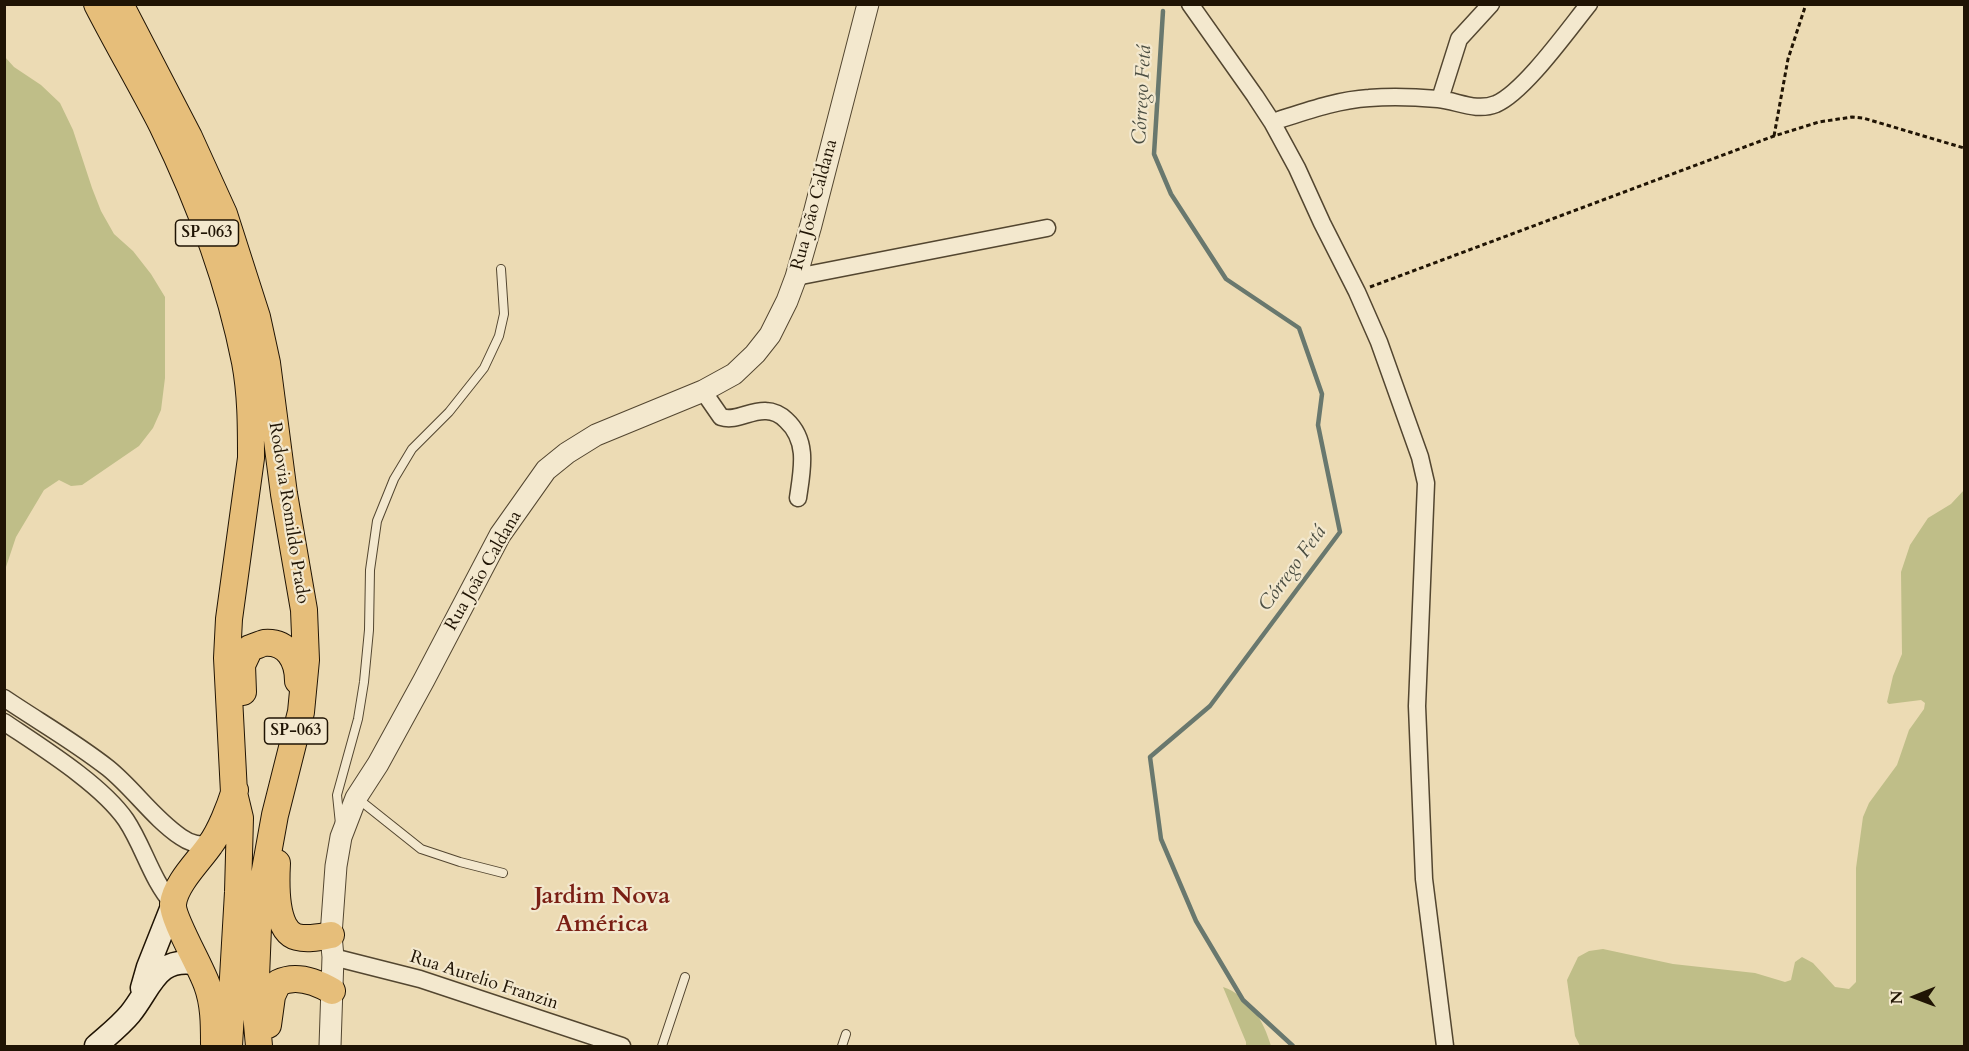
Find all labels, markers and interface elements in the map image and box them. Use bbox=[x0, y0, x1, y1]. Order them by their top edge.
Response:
water label: Córrego Fetá bbox=[1128, 45, 1158, 145]
street label: Rua João Caldana bbox=[787, 137, 843, 273]
road number: SP-063 bbox=[176, 220, 238, 246]
street label: Rodovia Romildo Prado bbox=[263, 421, 313, 605]
street label: Rua João Caldana bbox=[441, 507, 527, 635]
water label: Córrego Fetá bbox=[1254, 522, 1332, 616]
road number: SP-063 bbox=[264, 718, 328, 744]
district label: Jardim Nova América bbox=[534, 883, 670, 939]
street label: Rua Aurelio Franzin bbox=[407, 947, 561, 1015]
north arrow bbox=[1885, 967, 1945, 1027]
text: N bbox=[1886, 990, 1908, 1004]

